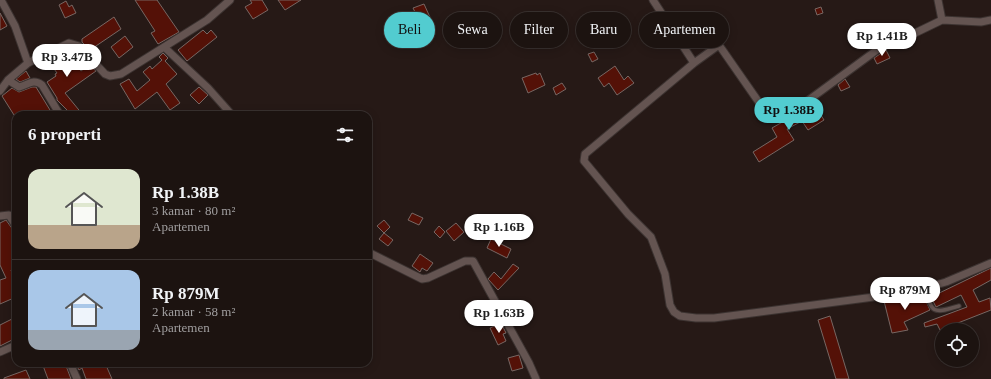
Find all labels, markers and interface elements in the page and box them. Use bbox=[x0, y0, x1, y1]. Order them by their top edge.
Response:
chip: Beli bbox=[384, 12, 435, 48]
chip: Sewa bbox=[443, 12, 502, 48]
chip: Filter bbox=[510, 12, 568, 48]
chip: Baru bbox=[576, 12, 631, 48]
chip: Apartemen bbox=[639, 12, 729, 48]
pin: Rp 1.41B bbox=[841, 23, 923, 57]
text: Rp 1.41B bbox=[856, 28, 908, 43]
pin: Rp 3.47B bbox=[26, 44, 108, 78]
text: Rp 3.47B bbox=[41, 49, 93, 64]
pin: Rp 1.38B bbox=[748, 97, 830, 131]
text: Rp 1.38B bbox=[763, 102, 815, 117]
icon: filters bbox=[334, 124, 356, 146]
text: 6 properti bbox=[28, 125, 101, 144]
text: Rp 1.38B bbox=[152, 183, 219, 202]
icon: home bbox=[60, 185, 108, 233]
text: 3 kamar · 80 m² bbox=[152, 203, 235, 218]
pin: Rp 1.16B bbox=[458, 214, 540, 248]
text: Apartemen bbox=[152, 219, 210, 234]
text: Rp 1.16B bbox=[473, 219, 525, 234]
pin: Rp 879M bbox=[868, 277, 942, 311]
text: Rp 879M bbox=[879, 282, 931, 297]
text: Rp 879M bbox=[152, 284, 220, 303]
icon: home bbox=[60, 286, 108, 334]
pin: Rp 1.63B bbox=[458, 300, 540, 334]
text: 2 kamar · 58 m² bbox=[152, 304, 235, 319]
text: Rp 1.63B bbox=[473, 305, 525, 320]
text: Apartemen bbox=[152, 320, 210, 335]
map controls bbox=[935, 323, 979, 367]
button: locate bbox=[935, 323, 979, 367]

